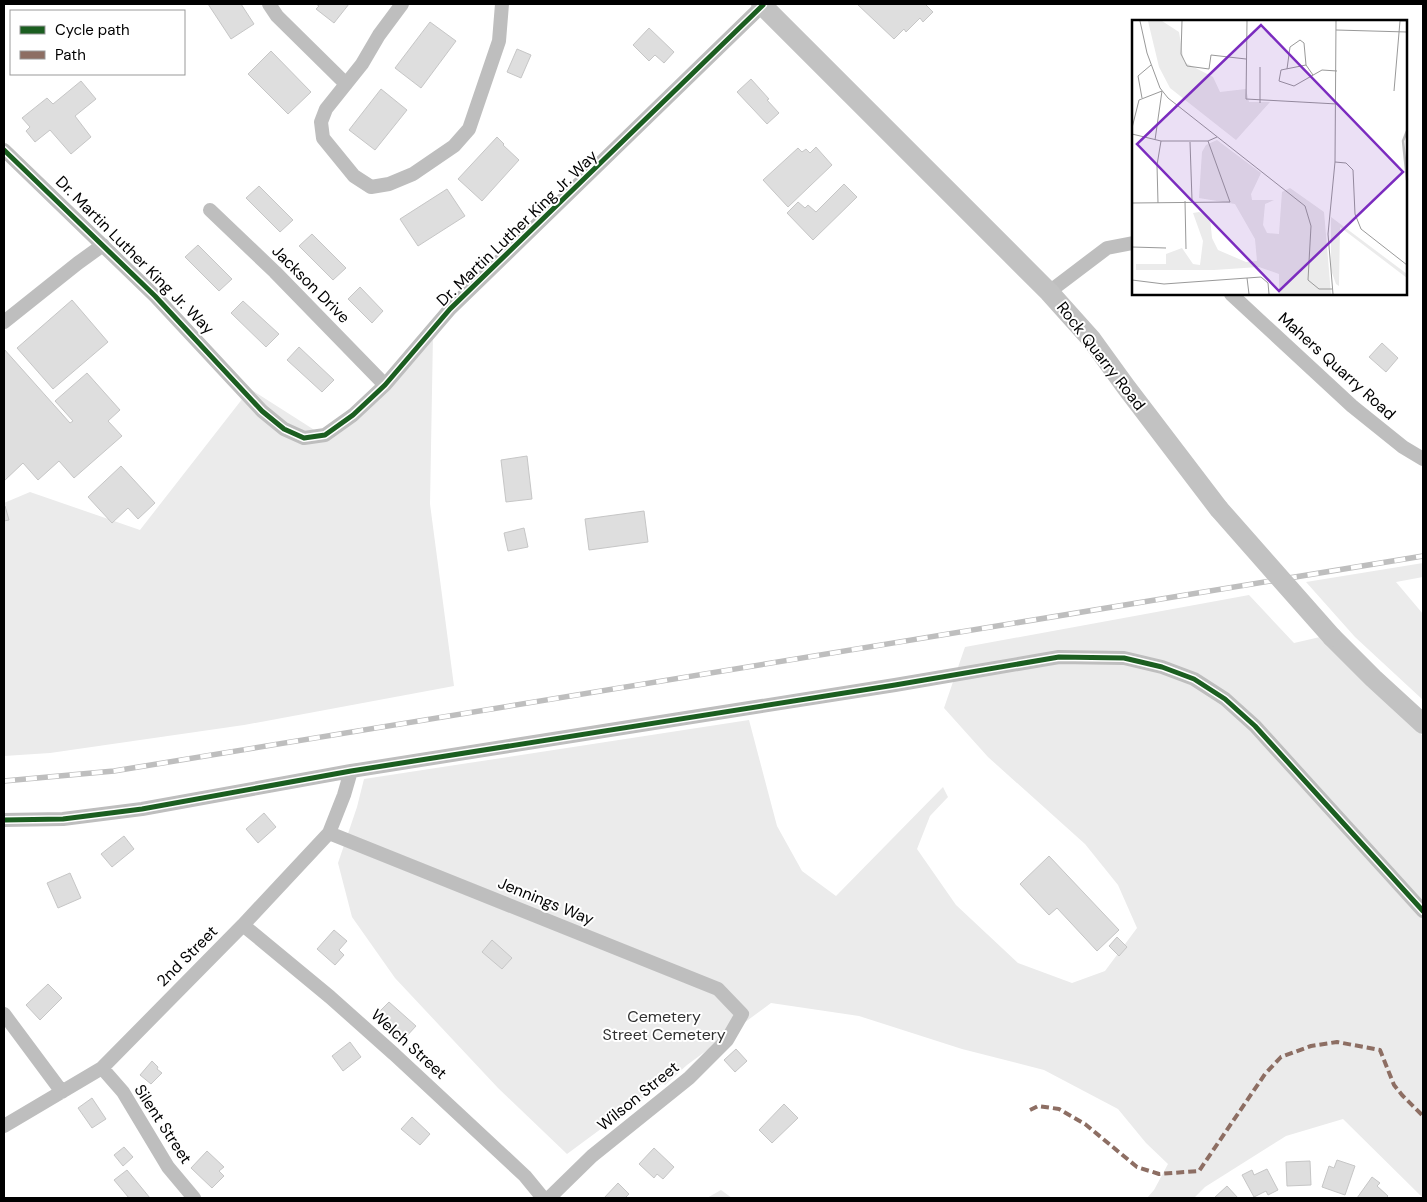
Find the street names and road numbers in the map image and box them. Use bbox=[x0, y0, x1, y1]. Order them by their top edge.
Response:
street label: Dr. Martin Luther King Jr. Way bbox=[432, 145, 602, 311]
street label: Dr. Martin Luther King Jr. Way bbox=[51, 171, 219, 339]
street label: Jackson Drive bbox=[267, 240, 355, 328]
street label: Rock Quarry Road bbox=[1052, 297, 1150, 415]
street label: Mahers Quarry Road bbox=[1274, 308, 1400, 424]
street label: Jennings Way bbox=[495, 872, 597, 930]
street label: 2nd Street bbox=[152, 921, 222, 991]
street label: Welch Street bbox=[367, 1004, 451, 1084]
street label: Wilson Street bbox=[593, 1057, 683, 1135]
street label: Silent Street bbox=[129, 1080, 197, 1168]

